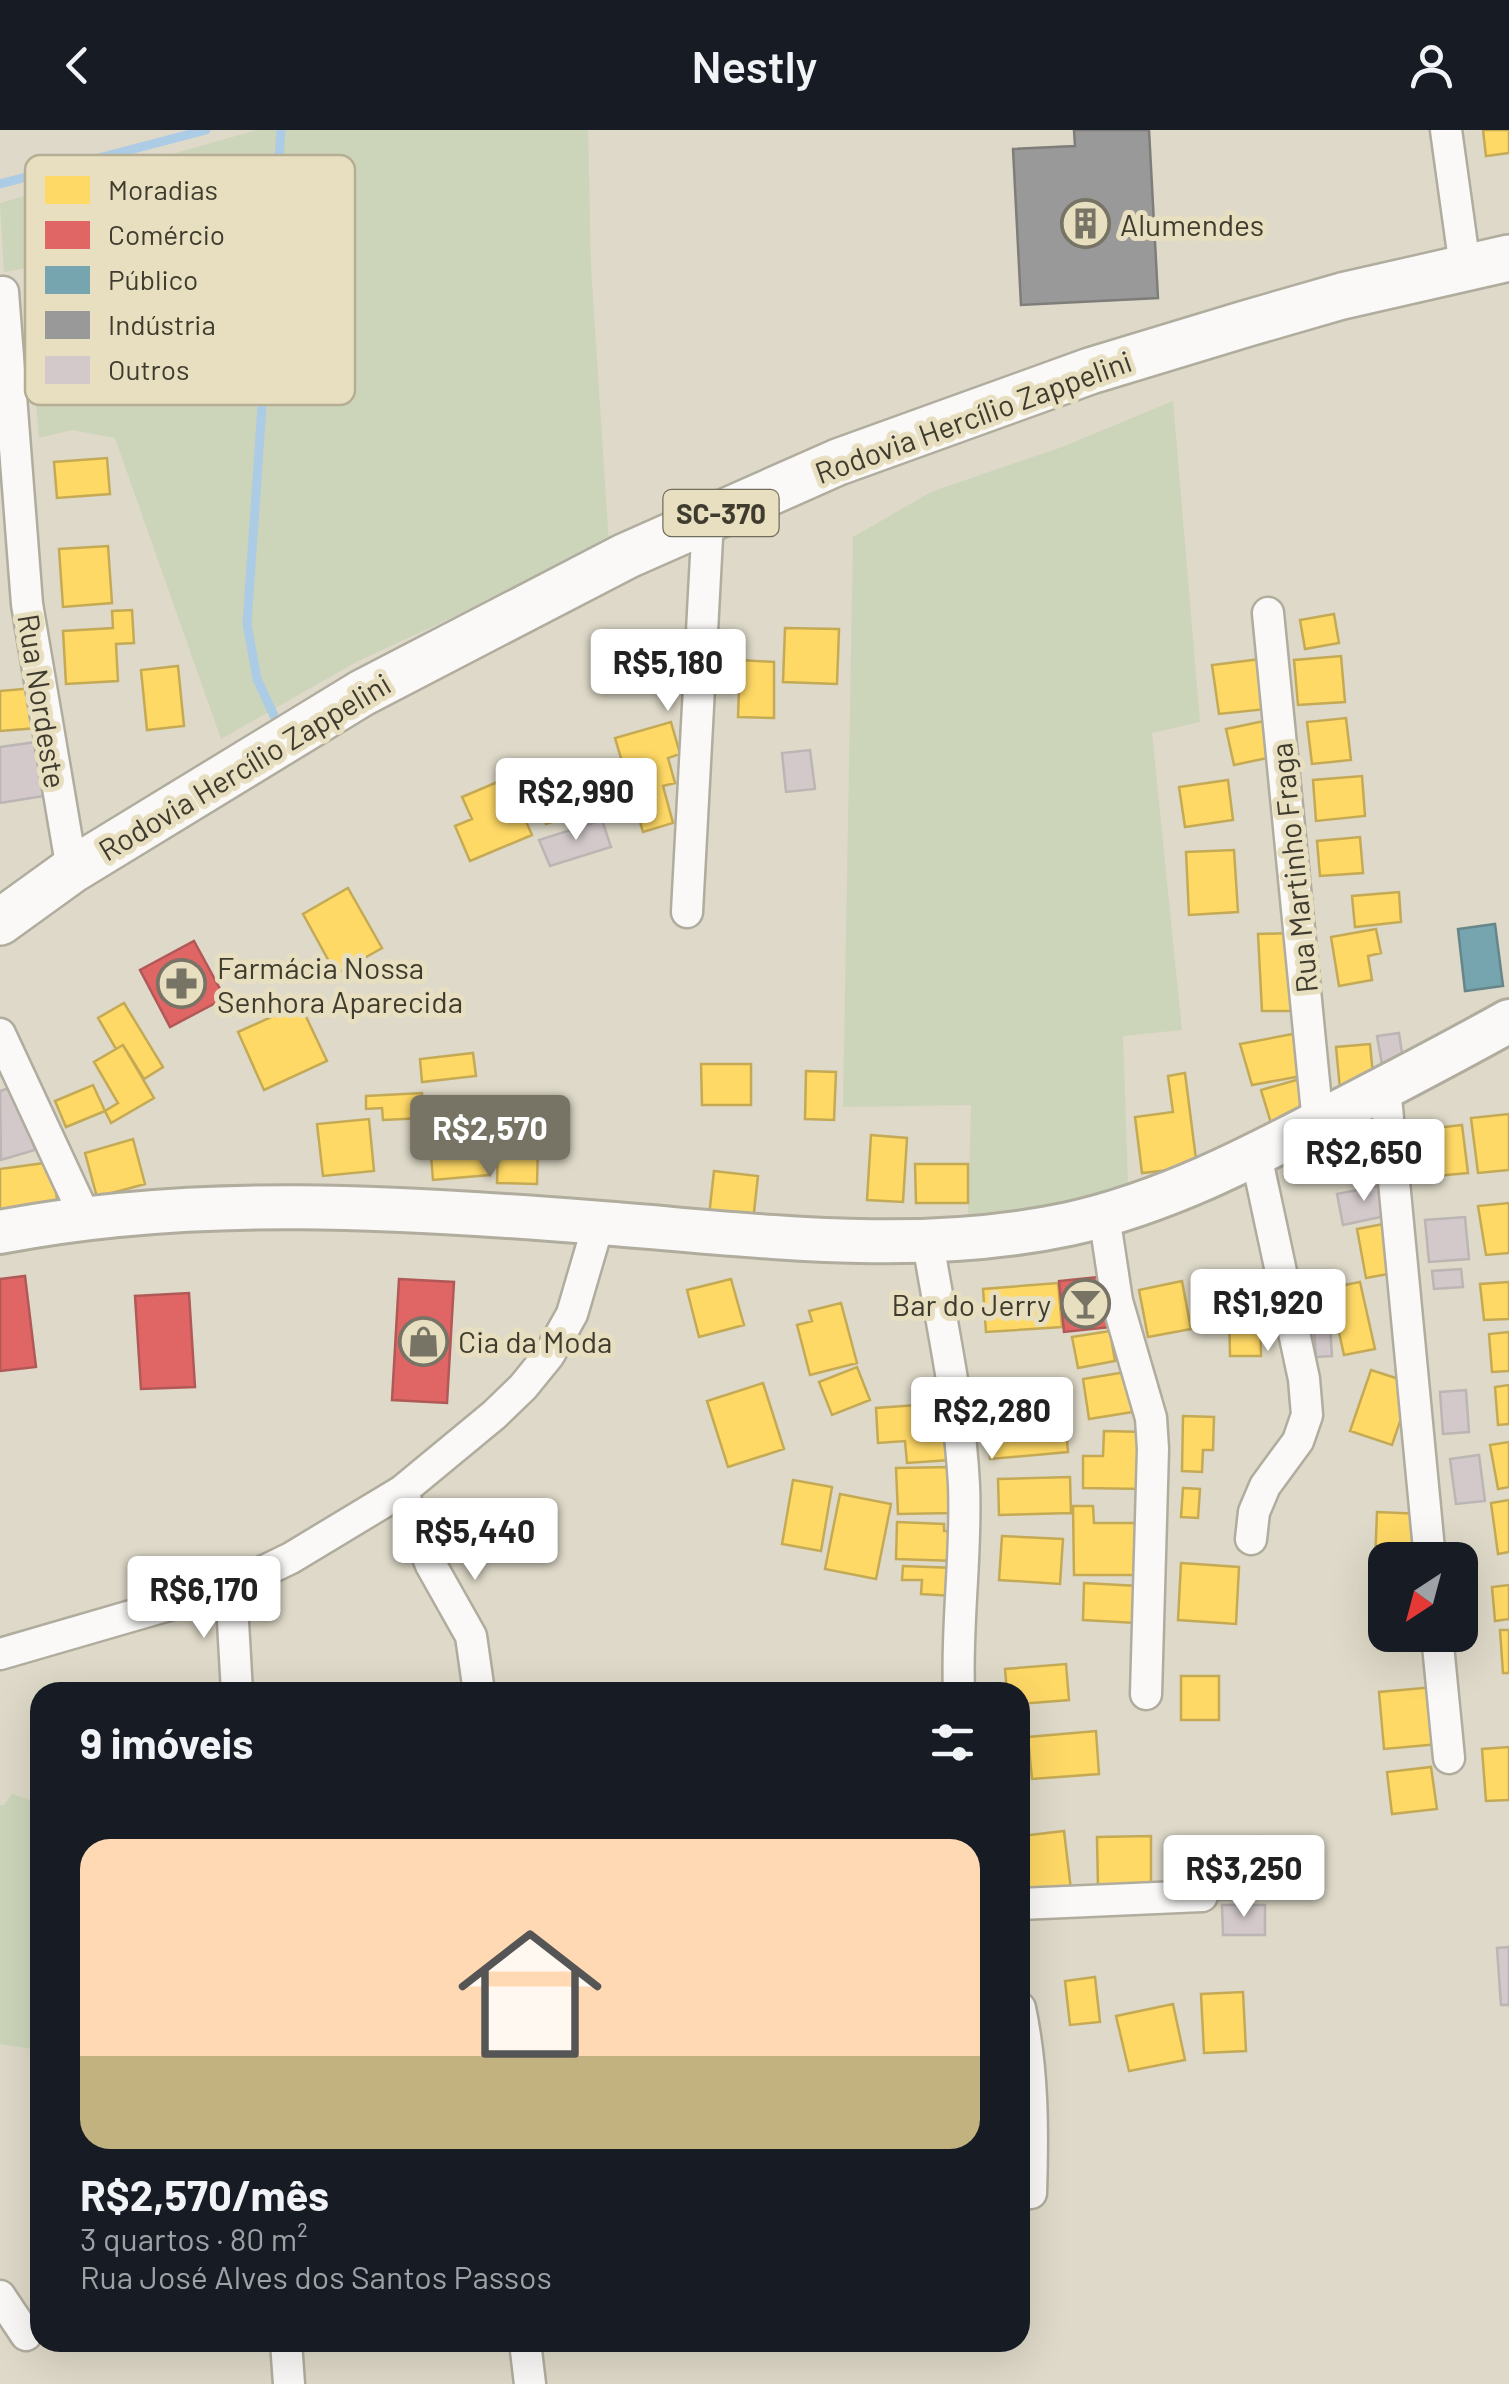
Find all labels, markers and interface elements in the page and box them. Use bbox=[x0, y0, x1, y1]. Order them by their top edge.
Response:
icon: back bbox=[50, 38, 105, 93]
text: Nestly bbox=[692, 38, 817, 92]
icon: person bbox=[1404, 38, 1459, 93]
legend bbox=[25, 155, 355, 405]
text: Moradias bbox=[108, 172, 218, 206]
building icon: Alumendes bbox=[1059, 198, 1111, 250]
place label: Alumendes bbox=[1120, 206, 1264, 242]
text: Comércio bbox=[108, 217, 225, 251]
text: Público bbox=[108, 262, 198, 296]
text: Indústria bbox=[108, 307, 216, 341]
street label: Rodovia Hercílio Zappelini bbox=[810, 342, 1136, 490]
text: Outros bbox=[108, 352, 189, 386]
road number: SC-370 bbox=[664, 490, 778, 536]
street label: Rua Nordeste bbox=[11, 611, 75, 791]
pin: R$5,180 bbox=[576, 629, 760, 714]
text: R$5,180 bbox=[613, 642, 723, 680]
street label: Rodovia Hercílio Zappelini bbox=[91, 664, 397, 868]
street label: Rua Martinho Fraga bbox=[1262, 741, 1324, 995]
pin: R$2,990 bbox=[484, 758, 668, 843]
text: R$2,990 bbox=[518, 771, 634, 809]
place label: Farmácia Nossa Senhora Aparecida bbox=[217, 949, 463, 1019]
pharmacy icon: Farmácia Nossa Senhora Aparecida bbox=[156, 958, 208, 1010]
pin: R$2,570 bbox=[398, 1095, 582, 1180]
text: R$2,570 bbox=[432, 1108, 548, 1146]
pin: R$2,650 bbox=[1272, 1119, 1456, 1204]
text: R$2,650 bbox=[1305, 1132, 1423, 1170]
pin: R$1,920 bbox=[1176, 1269, 1360, 1354]
bar icon: Bar do Jerry bbox=[1060, 1278, 1112, 1330]
text: R$1,920 bbox=[1213, 1282, 1323, 1320]
place label: Bar do Jerry bbox=[892, 1286, 1051, 1322]
shop icon: Cia da Moda bbox=[397, 1315, 449, 1367]
place label: Cia da Moda bbox=[458, 1323, 612, 1359]
pin: R$2,280 bbox=[900, 1377, 1084, 1462]
text: R$2,280 bbox=[933, 1390, 1051, 1428]
pin: R$5,440 bbox=[383, 1498, 567, 1583]
text: R$5,440 bbox=[415, 1511, 535, 1549]
north arrow bbox=[1368, 1542, 1478, 1652]
map controls bbox=[1368, 1542, 1478, 1652]
pin: R$6,170 bbox=[112, 1556, 296, 1641]
text: R$6,170 bbox=[149, 1569, 259, 1607]
icon: filters bbox=[925, 1715, 980, 1770]
text: 9 imóveis bbox=[80, 1717, 253, 1767]
pin: R$3,250 bbox=[1152, 1835, 1336, 1920]
text: R$3,250 bbox=[1185, 1848, 1303, 1886]
icon: home bbox=[440, 1904, 620, 2084]
text: R$2,570/mês bbox=[80, 2169, 329, 2219]
text: 3 quartos · 80 m² bbox=[80, 2219, 308, 2257]
text: Rua José Alves dos Santos Passos bbox=[80, 2257, 552, 2295]

